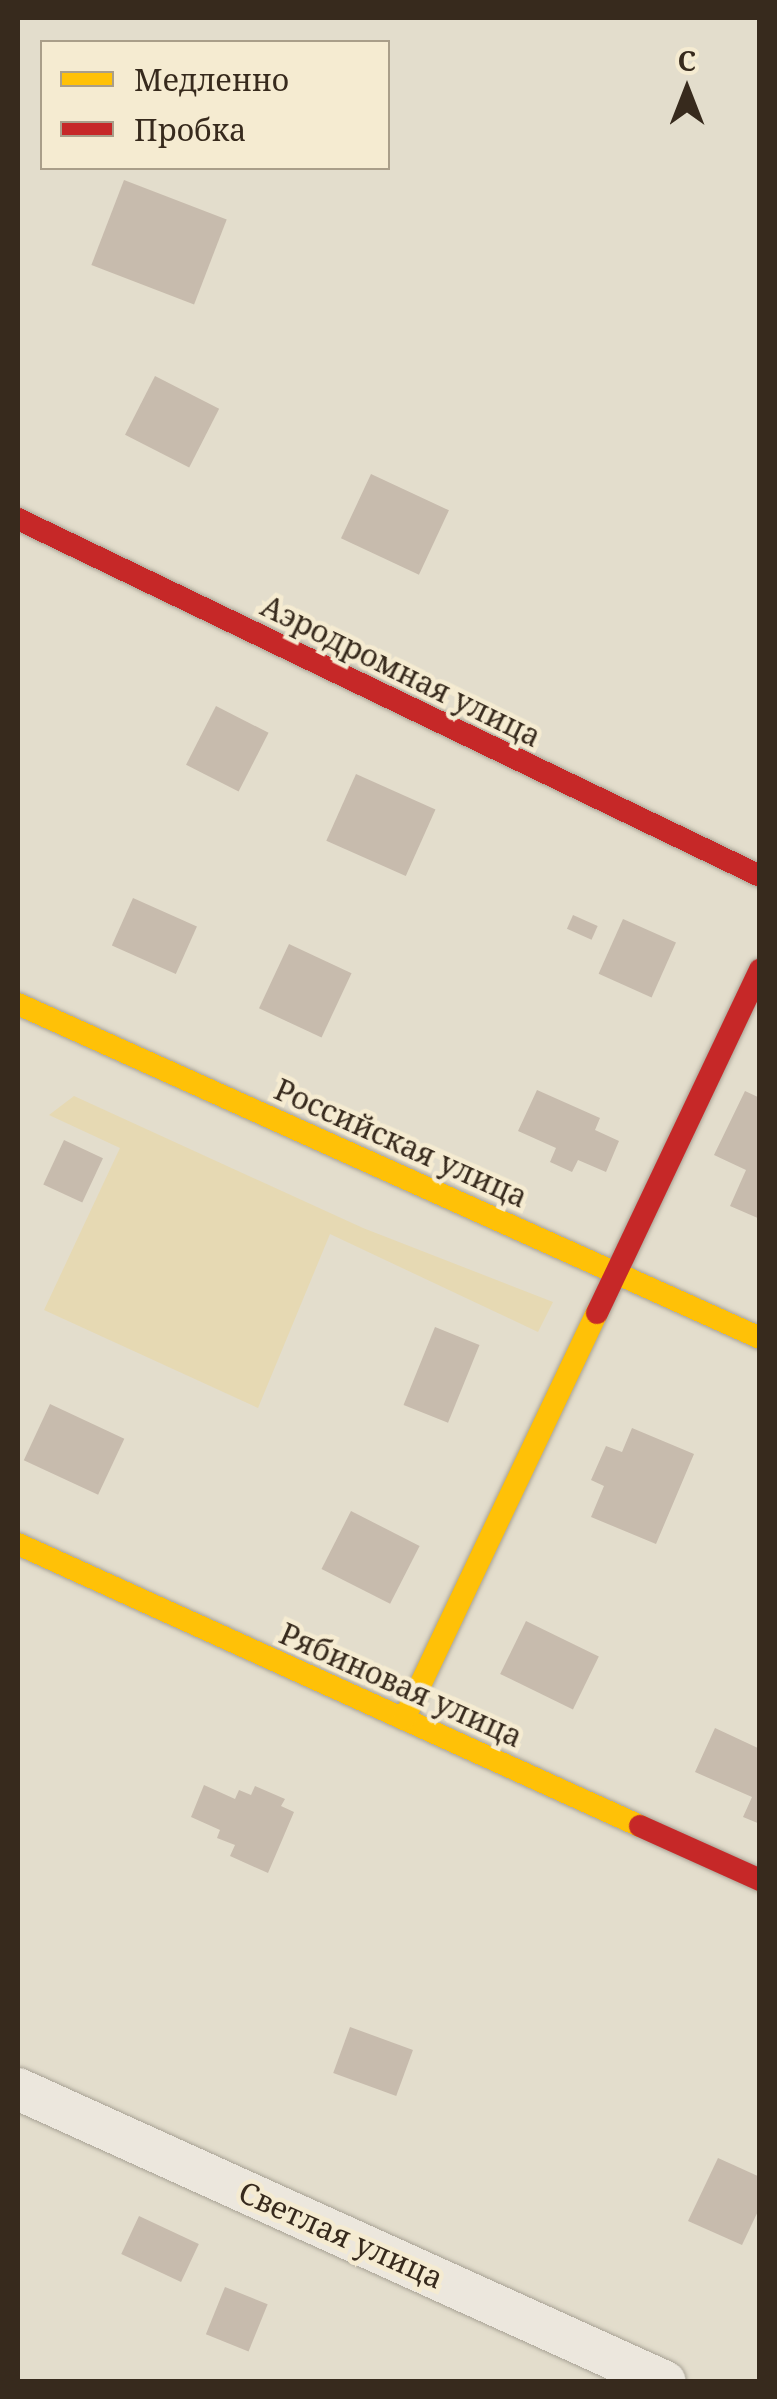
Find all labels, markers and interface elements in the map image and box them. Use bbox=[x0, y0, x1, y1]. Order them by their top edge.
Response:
legend bbox=[40, 40, 390, 170]
north arrow bbox=[637, 40, 737, 140]
text: С bbox=[678, 41, 696, 79]
text: Медленно bbox=[134, 59, 289, 100]
text: Пробка bbox=[134, 109, 246, 150]
street label: Аэродромная улица bbox=[255, 588, 547, 754]
street label: Российская улица bbox=[269, 1071, 533, 1215]
street label: Рябиновая улица bbox=[274, 1615, 528, 1755]
street label: Светлая улица bbox=[233, 2174, 449, 2296]

